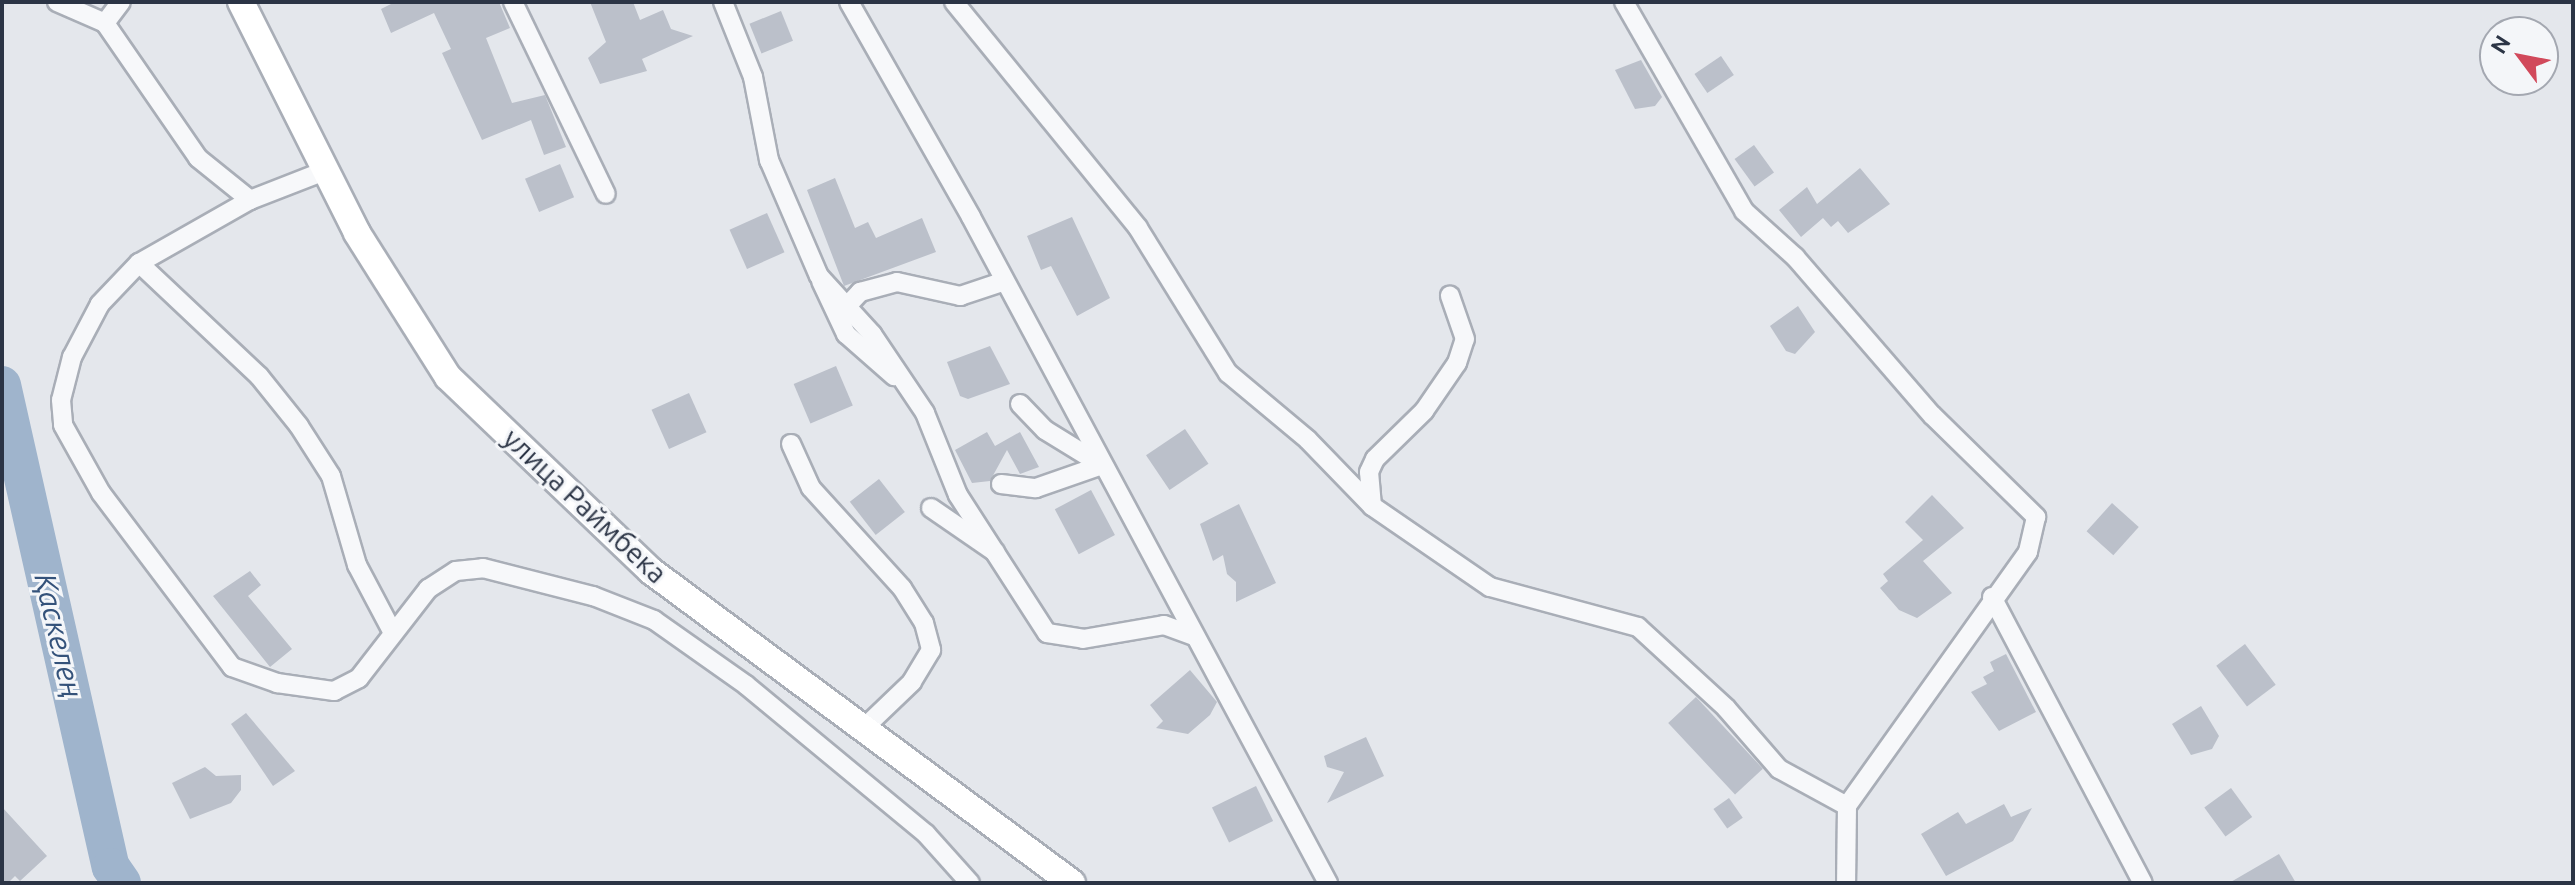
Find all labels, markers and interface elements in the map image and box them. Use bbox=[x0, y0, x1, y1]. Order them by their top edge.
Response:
north arrow bbox=[2479, 16, 2559, 96]
text: N bbox=[2485, 30, 2515, 58]
street label: улица Раймбека bbox=[496, 422, 674, 590]
water label: Қаскелең bbox=[27, 569, 91, 701]

